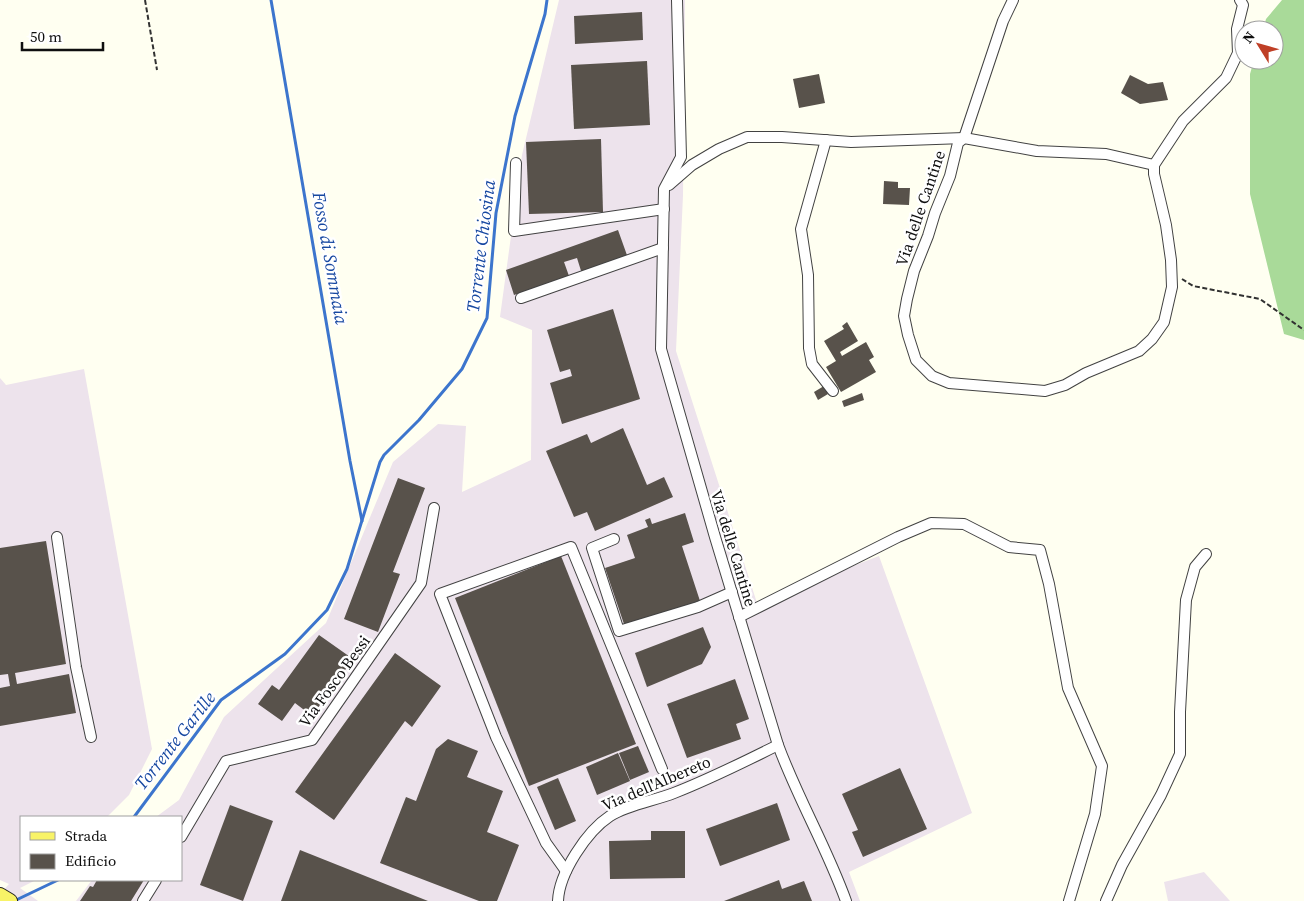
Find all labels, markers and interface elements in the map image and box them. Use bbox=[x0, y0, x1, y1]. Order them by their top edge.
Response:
scale bar bbox=[22, 20, 104, 52]
north arrow bbox=[1234, 20, 1284, 70]
text: 50 m bbox=[30, 26, 62, 47]
text: N bbox=[1238, 27, 1260, 47]
street label: Via delle Cantine bbox=[890, 147, 950, 269]
water label: Torrente Chiosina bbox=[460, 178, 501, 314]
water label: Fosso di Sommaia bbox=[306, 189, 355, 327]
street label: Via delle Cantine bbox=[706, 487, 762, 609]
street label: Via Fosco Bessi bbox=[293, 630, 375, 731]
water label: Torrente Garille bbox=[128, 686, 221, 795]
street label: Via dell'Albereto bbox=[598, 750, 714, 816]
legend bbox=[20, 816, 182, 881]
text: Strada bbox=[65, 825, 108, 846]
text: Edificio bbox=[65, 850, 116, 871]

